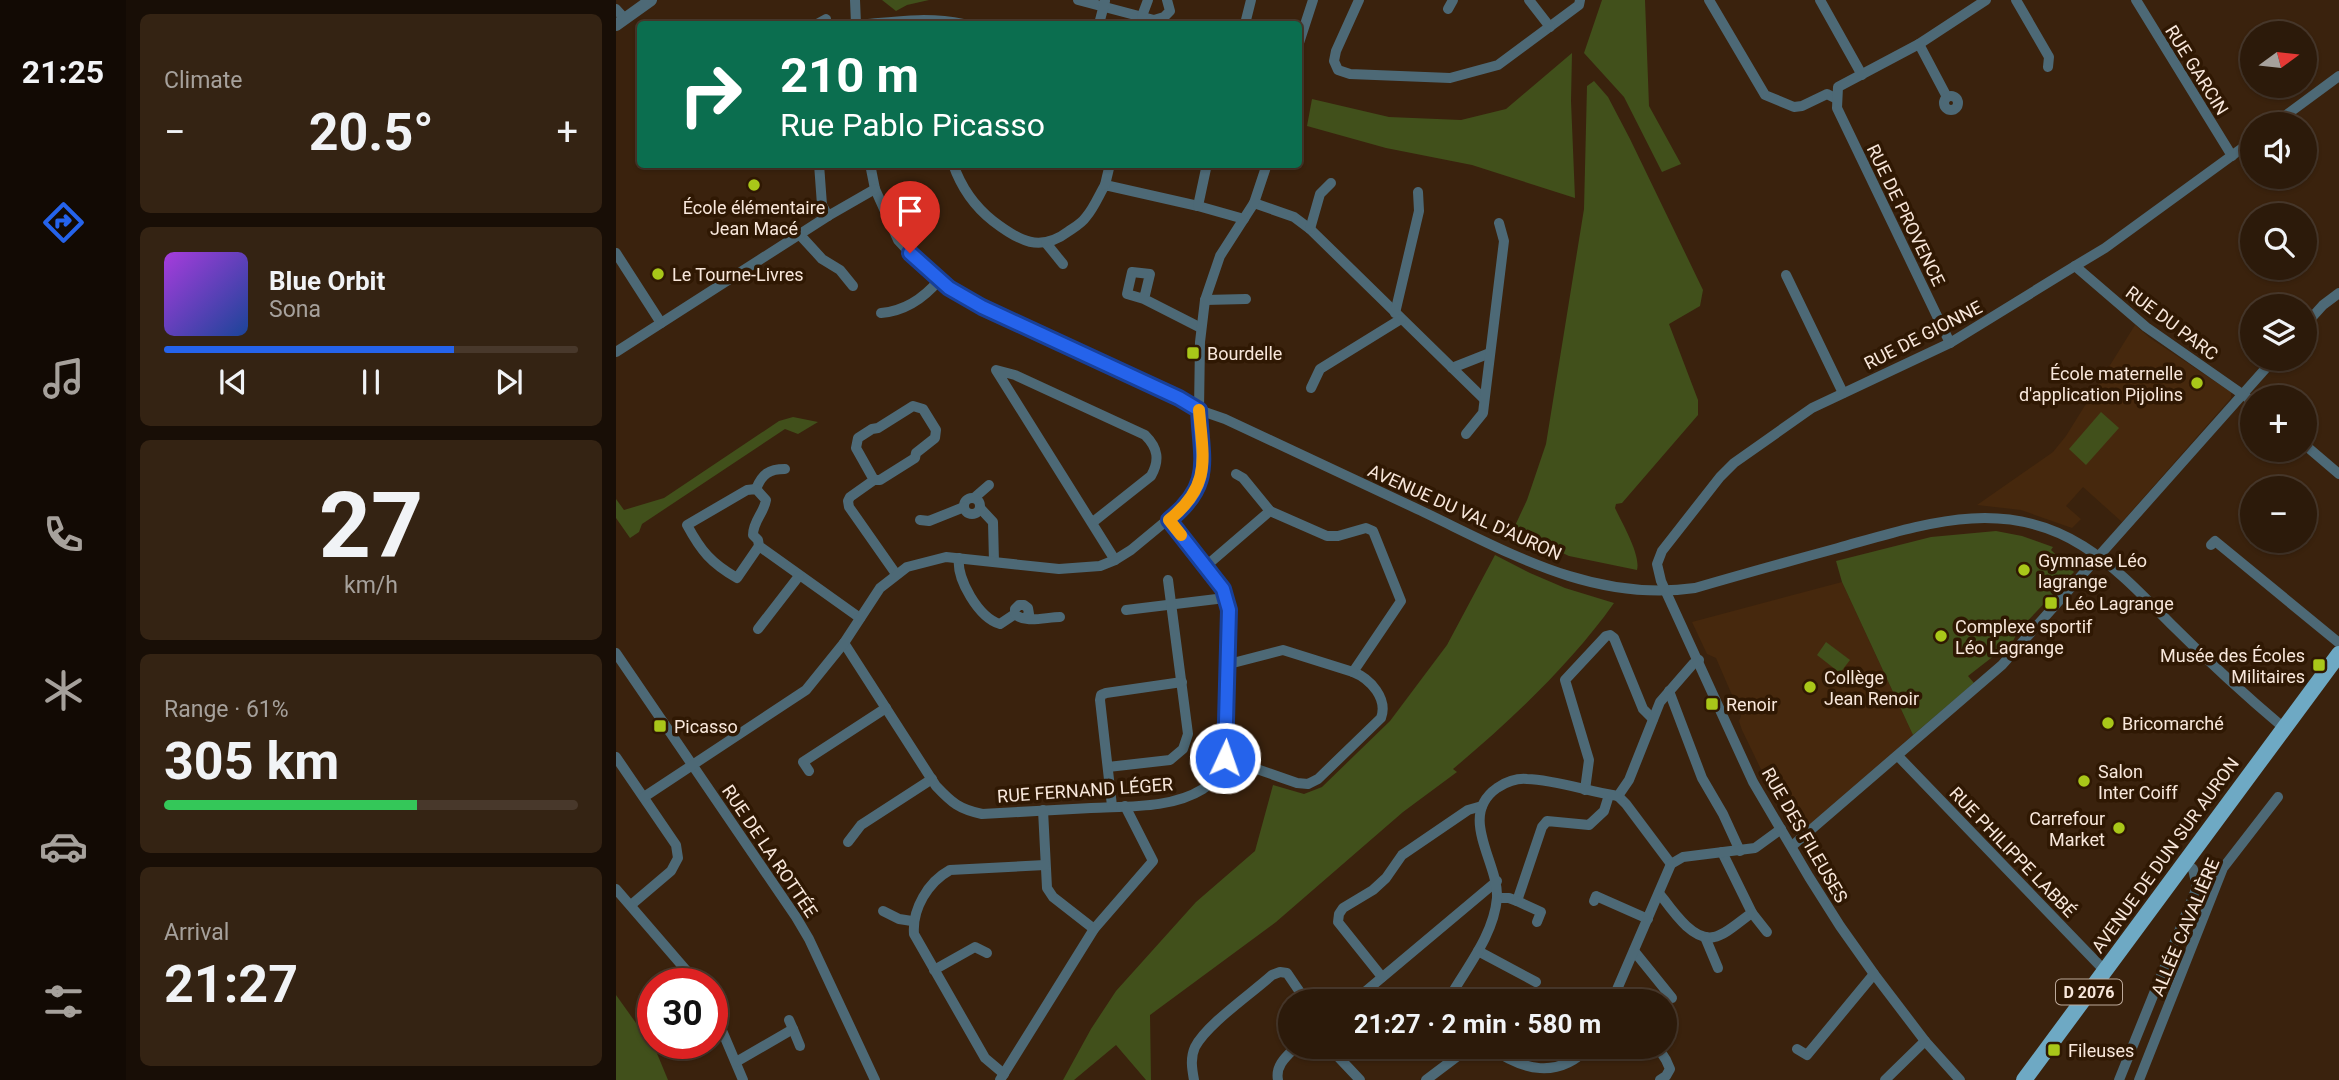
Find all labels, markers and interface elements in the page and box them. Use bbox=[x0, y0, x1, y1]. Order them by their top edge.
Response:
street label: RUE GARCIN bbox=[2161, 21, 2233, 119]
north arrow bbox=[2240, 21, 2317, 98]
map controls bbox=[2240, 21, 2317, 553]
text: 210 m bbox=[780, 47, 919, 104]
icon: right bbox=[665, 49, 756, 140]
text: 21:25 bbox=[22, 53, 104, 91]
text: Climate bbox=[164, 67, 243, 94]
text: 20.5° bbox=[309, 102, 434, 163]
text: Rue Pablo Picasso bbox=[780, 106, 1045, 144]
text: − bbox=[164, 110, 186, 154]
text: + bbox=[556, 110, 578, 154]
button: sound bbox=[2240, 112, 2317, 189]
street label: RUE DE PROVENCE bbox=[1863, 141, 1949, 289]
marker: École élémentaire Jean Macé bbox=[746, 177, 762, 193]
pin bbox=[880, 181, 940, 253]
icon: arrive bbox=[891, 192, 929, 230]
place label: École élémentaire Jean Macé bbox=[683, 197, 825, 239]
icon: directions bbox=[39, 198, 88, 247]
button: search bbox=[2240, 203, 2317, 280]
place label: Le Tourne-Livres bbox=[672, 264, 804, 285]
text: Blue Orbit bbox=[269, 266, 385, 296]
marker: Le Tourne-Livres bbox=[650, 266, 666, 282]
street label: RUE DU PARC bbox=[2122, 281, 2222, 365]
button: layers bbox=[2240, 294, 2317, 371]
text: Sona bbox=[269, 296, 321, 323]
street label: RUE DE GIONNE bbox=[1861, 296, 1985, 374]
place label: Bourdelle bbox=[1207, 343, 1282, 364]
marker: Bourdelle bbox=[1185, 345, 1201, 361]
icon: music bbox=[39, 354, 88, 403]
icon: previous bbox=[214, 363, 252, 401]
icon: pause bbox=[352, 363, 390, 401]
icon: next bbox=[490, 363, 528, 401]
place label: École maternelle d'application Pijolins bbox=[2019, 363, 2183, 405]
marker: École maternelle d'application Pijolins bbox=[2189, 375, 2205, 391]
button: + bbox=[2240, 385, 2317, 462]
street label: AVENUE DU VAL D'AURON bbox=[1365, 460, 1565, 564]
text: 27 bbox=[319, 473, 423, 579]
button: − bbox=[2240, 476, 2317, 553]
icon: phone bbox=[39, 510, 88, 559]
place label: Gymnase Léo lagrange bbox=[2038, 550, 2147, 592]
marker: Gymnase Léo lagrange bbox=[2016, 562, 2032, 578]
text: km/h bbox=[344, 572, 398, 599]
place label: Léo Lagrange bbox=[2065, 593, 2174, 614]
marker: Léo Lagrange bbox=[2043, 595, 2059, 611]
place label: Complexe sportif Léo Lagrange bbox=[1955, 616, 2093, 658]
marker: Complexe sportif Léo Lagrange bbox=[1933, 628, 1949, 644]
place label: Musée des Écoles Militaires bbox=[2160, 645, 2305, 687]
marker: Musée des Écoles Militaires bbox=[2311, 657, 2327, 673]
icon: climate bbox=[39, 666, 88, 715]
place label: Collège Jean Renoir bbox=[1824, 667, 1919, 709]
marker: Collège Jean Renoir bbox=[1802, 679, 1818, 695]
place label: Renoir bbox=[1726, 694, 1777, 715]
text: Range · 61% bbox=[164, 696, 289, 723]
marker: Renoir bbox=[1704, 696, 1720, 712]
place label: Bricomarché bbox=[2122, 713, 2224, 734]
marker: Bricomarché bbox=[2100, 715, 2116, 731]
place label: Picasso bbox=[674, 716, 738, 737]
marker: Picasso bbox=[652, 718, 668, 734]
position arrow bbox=[1188, 721, 1262, 795]
text: 305 km bbox=[164, 731, 339, 792]
street label: AVENUE DE DUN SUR AURON bbox=[2087, 753, 2243, 957]
place label: Salon Inter Coiff bbox=[2098, 761, 2178, 803]
street label: RUE DES FILEUSES bbox=[1758, 764, 1852, 907]
street label: RUE FERNAND LÉGER bbox=[996, 773, 1174, 807]
marker: Salon Inter Coiff bbox=[2076, 773, 2092, 789]
street label: RUE DE LA ROTTÉE bbox=[718, 781, 822, 921]
street label: RUE PHILIPPE LABBÉ bbox=[1945, 783, 2081, 921]
place label: Carrefour Market bbox=[2029, 808, 2105, 850]
marker: Carrefour Market bbox=[2111, 820, 2127, 836]
icon: car bbox=[39, 822, 88, 871]
street label: ALLÉE CAVALIÈRE bbox=[2147, 855, 2223, 999]
text: Arrival bbox=[164, 919, 229, 946]
text: 21:27 bbox=[164, 954, 298, 1015]
speed limit sign: 30 bbox=[637, 968, 728, 1059]
icon: filters bbox=[39, 977, 88, 1026]
road number: D 2076 bbox=[2056, 980, 2122, 1004]
text: 21:27 · 2 min · 580 m bbox=[1354, 1009, 1601, 1039]
place label: Fileuses bbox=[2068, 1040, 2134, 1061]
marker: Fileuses bbox=[2046, 1042, 2062, 1058]

